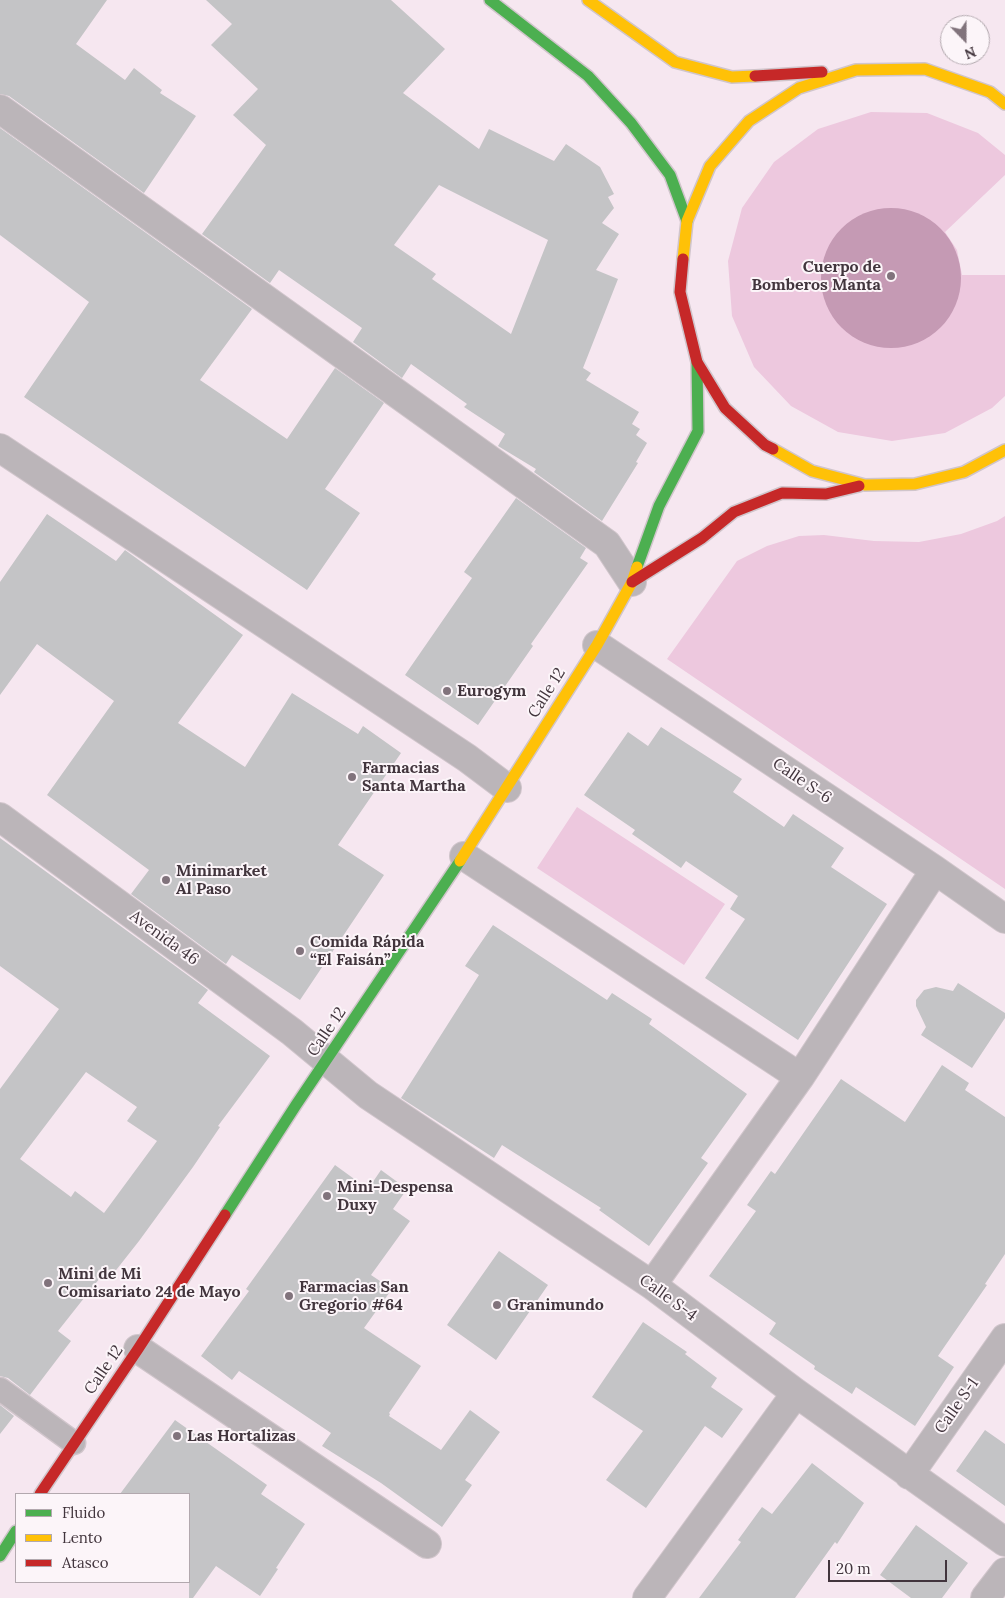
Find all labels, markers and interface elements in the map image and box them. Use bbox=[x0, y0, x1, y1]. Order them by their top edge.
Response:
north arrow bbox=[940, 15, 990, 65]
text: N bbox=[962, 43, 979, 63]
place label: Cuerpo de Bomberos Manta bbox=[751, 257, 881, 295]
marker: Cuerpo de Bomberos Manta bbox=[885, 270, 897, 282]
street label: Calle 12 bbox=[524, 664, 570, 722]
place label: Eurogym bbox=[457, 681, 526, 701]
marker: Eurogym bbox=[441, 685, 453, 697]
street label: Calle S-6 bbox=[769, 754, 835, 808]
place label: Farmacias Santa Martha bbox=[362, 758, 466, 796]
marker: Farmacias Santa Martha bbox=[346, 771, 358, 783]
place label: Minimarket Al Paso bbox=[176, 861, 267, 899]
marker: Minimarket Al Paso bbox=[160, 874, 172, 886]
street label: Avenida 46 bbox=[126, 907, 202, 969]
place label: Comida Rápida “El Faisán” bbox=[310, 932, 424, 970]
marker: Comida Rápida “El Faisán” bbox=[294, 945, 306, 957]
street label: Calle 12 bbox=[304, 1004, 350, 1060]
place label: Mini-Despensa Duxy bbox=[337, 1177, 453, 1215]
marker: Mini-Despensa Duxy bbox=[321, 1190, 333, 1202]
place label: Mini de Mi Comisariato 24 de Mayo bbox=[58, 1264, 240, 1302]
street label: Calle S-4 bbox=[635, 1271, 701, 1325]
marker: Mini de Mi Comisariato 24 de Mayo bbox=[42, 1277, 54, 1289]
place label: Farmacias San Gregorio #64 bbox=[299, 1277, 409, 1315]
marker: Farmacias San Gregorio #64 bbox=[283, 1290, 295, 1302]
place label: Granimundo bbox=[507, 1295, 604, 1315]
marker: Granimundo bbox=[491, 1299, 503, 1311]
street label: Calle 12 bbox=[81, 1342, 127, 1398]
street label: Calle S-1 bbox=[931, 1375, 983, 1437]
place label: Las Hortalizas bbox=[187, 1426, 296, 1446]
marker: Las Hortalizas bbox=[171, 1430, 183, 1442]
legend bbox=[15, 1493, 190, 1583]
text: Fluido bbox=[62, 1503, 105, 1522]
text: Lento bbox=[62, 1528, 102, 1547]
scale bar bbox=[830, 1550, 949, 1582]
text: Atasco bbox=[62, 1553, 108, 1572]
text: 20 m bbox=[836, 1559, 871, 1578]

